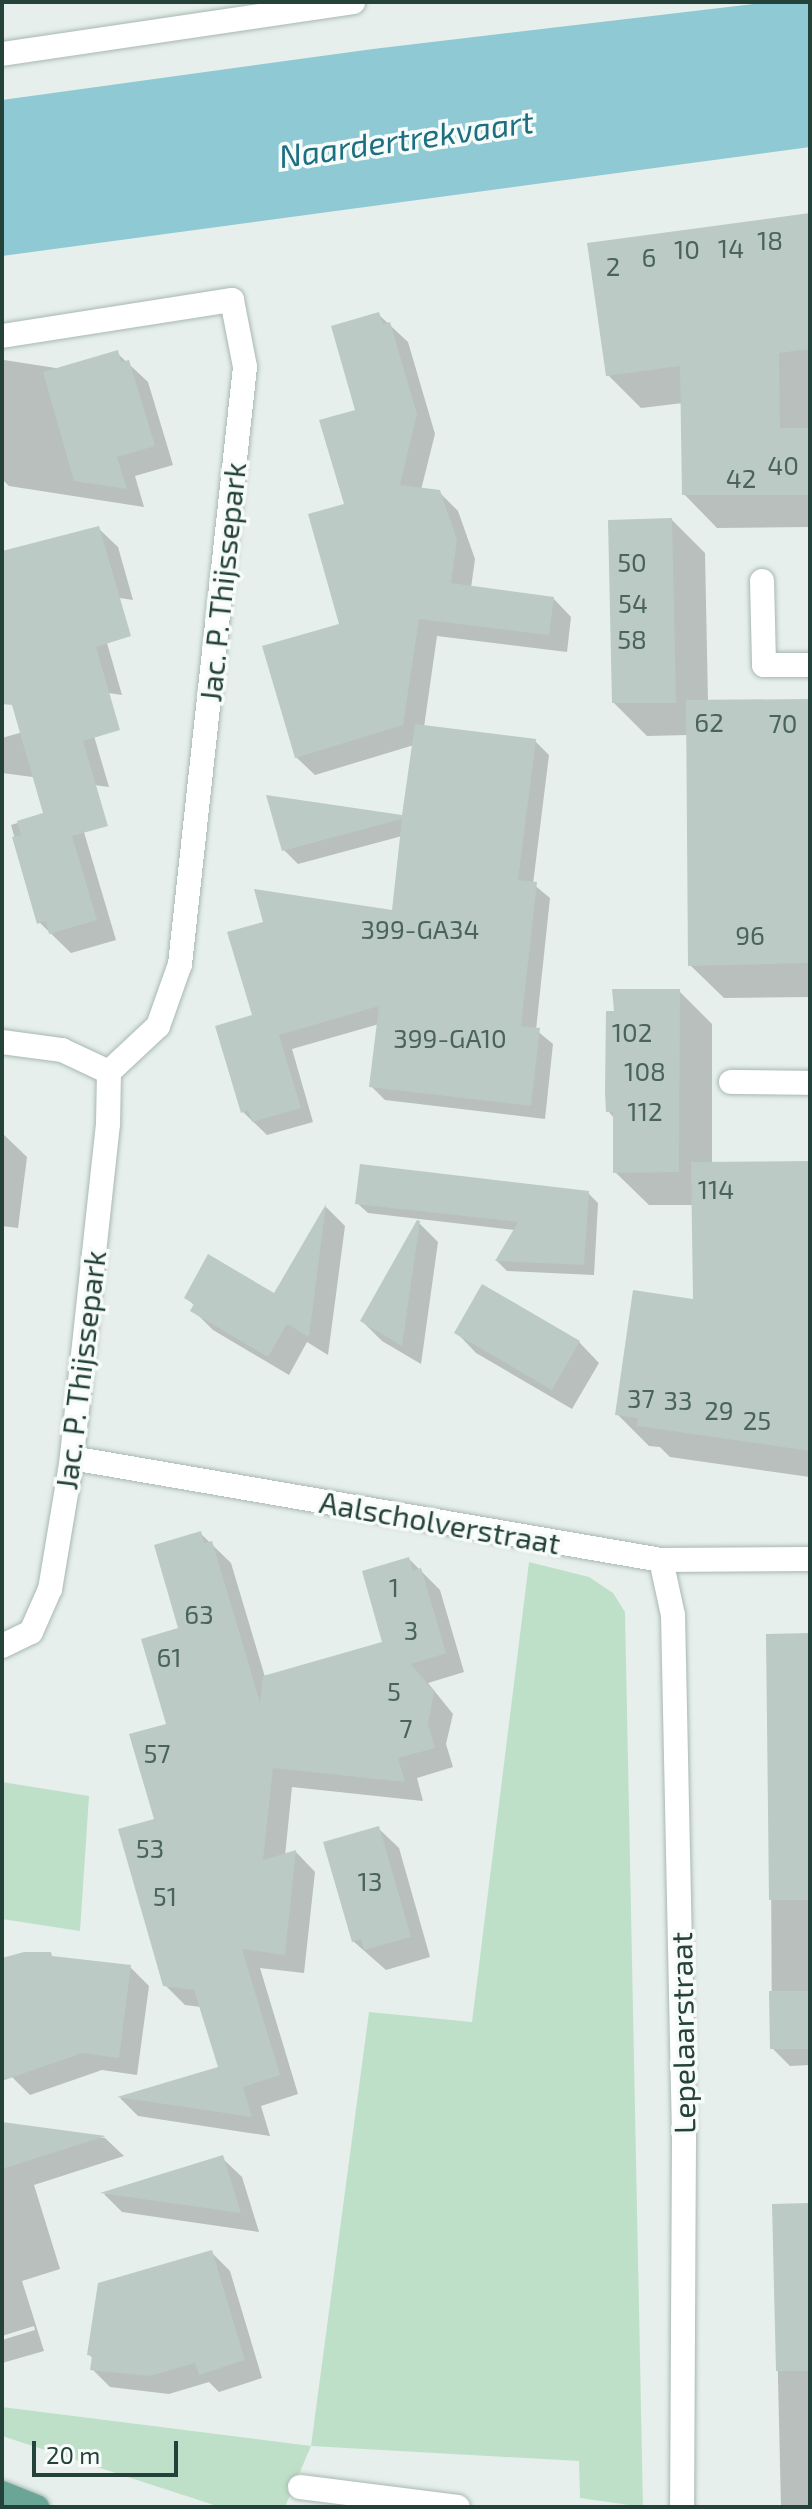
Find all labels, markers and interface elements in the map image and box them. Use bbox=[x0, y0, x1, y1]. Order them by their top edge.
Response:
water label: Naardertrekvaart bbox=[276, 101, 536, 175]
house number: 18 bbox=[757, 224, 783, 256]
house number: 14 bbox=[718, 232, 744, 264]
house number: 10 bbox=[674, 233, 700, 265]
house number: 6 bbox=[642, 241, 656, 273]
house number: 2 bbox=[606, 250, 620, 282]
house number: 40 bbox=[767, 449, 799, 481]
street label: Jac. P. Thijssepark bbox=[191, 460, 253, 704]
house number: 42 bbox=[726, 462, 756, 494]
house number: 50 bbox=[617, 546, 647, 578]
house number: 54 bbox=[618, 587, 648, 619]
house number: 58 bbox=[617, 623, 647, 655]
house number: 62 bbox=[694, 706, 724, 738]
house number: 70 bbox=[769, 707, 797, 739]
house number: 399-GA34 bbox=[361, 913, 479, 945]
house number: 96 bbox=[735, 919, 765, 951]
house number: 102 bbox=[612, 1016, 652, 1048]
house number: 399-GA10 bbox=[393, 1022, 507, 1054]
house number: 108 bbox=[624, 1055, 666, 1087]
house number: 112 bbox=[627, 1095, 663, 1127]
house number: 114 bbox=[698, 1173, 734, 1205]
street label: Jac. P. Thijssepark bbox=[47, 1248, 113, 1492]
house number: 37 bbox=[627, 1382, 655, 1414]
house number: 33 bbox=[664, 1384, 692, 1416]
house number: 29 bbox=[704, 1394, 734, 1426]
house number: 25 bbox=[743, 1404, 771, 1436]
street label: Aalscholverstraat bbox=[317, 1483, 563, 1561]
house number: 1 bbox=[389, 1571, 399, 1603]
house number: 63 bbox=[184, 1598, 214, 1630]
house number: 3 bbox=[404, 1614, 418, 1646]
house number: 61 bbox=[156, 1641, 182, 1673]
house number: 5 bbox=[387, 1675, 401, 1707]
house number: 7 bbox=[399, 1712, 413, 1744]
house number: 57 bbox=[143, 1737, 171, 1769]
house number: 53 bbox=[136, 1832, 164, 1864]
house number: 13 bbox=[358, 1865, 382, 1897]
house number: 51 bbox=[153, 1880, 177, 1912]
street label: Lepelaarstraat bbox=[662, 1932, 702, 2134]
scale bar bbox=[36, 2425, 182, 2475]
text: 20 m bbox=[46, 2440, 100, 2469]

